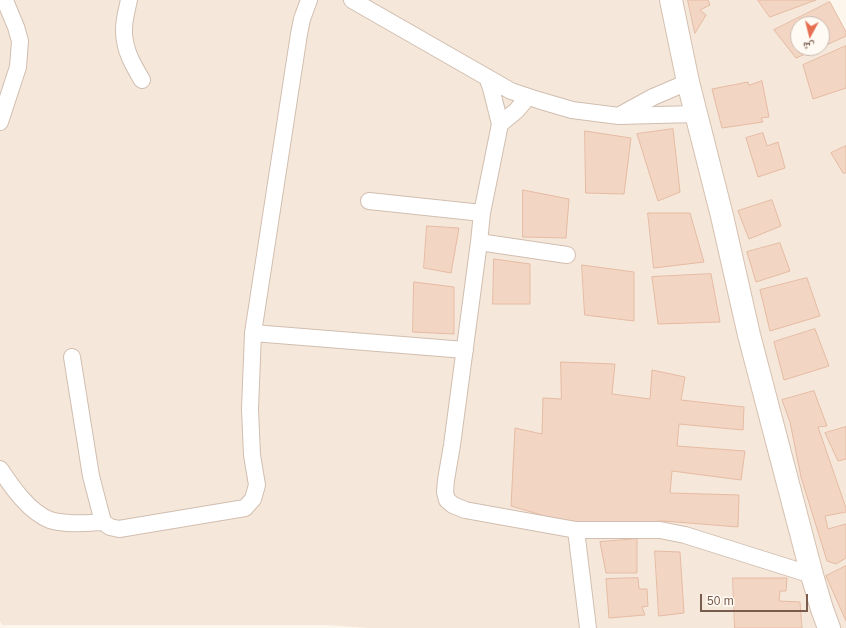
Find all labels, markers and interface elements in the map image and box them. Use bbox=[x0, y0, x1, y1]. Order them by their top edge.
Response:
north arrow bbox=[790, 16, 830, 56]
text: ش bbox=[802, 40, 815, 54]
scale bar bbox=[702, 586, 810, 612]
text: 50 m bbox=[707, 594, 734, 608]

